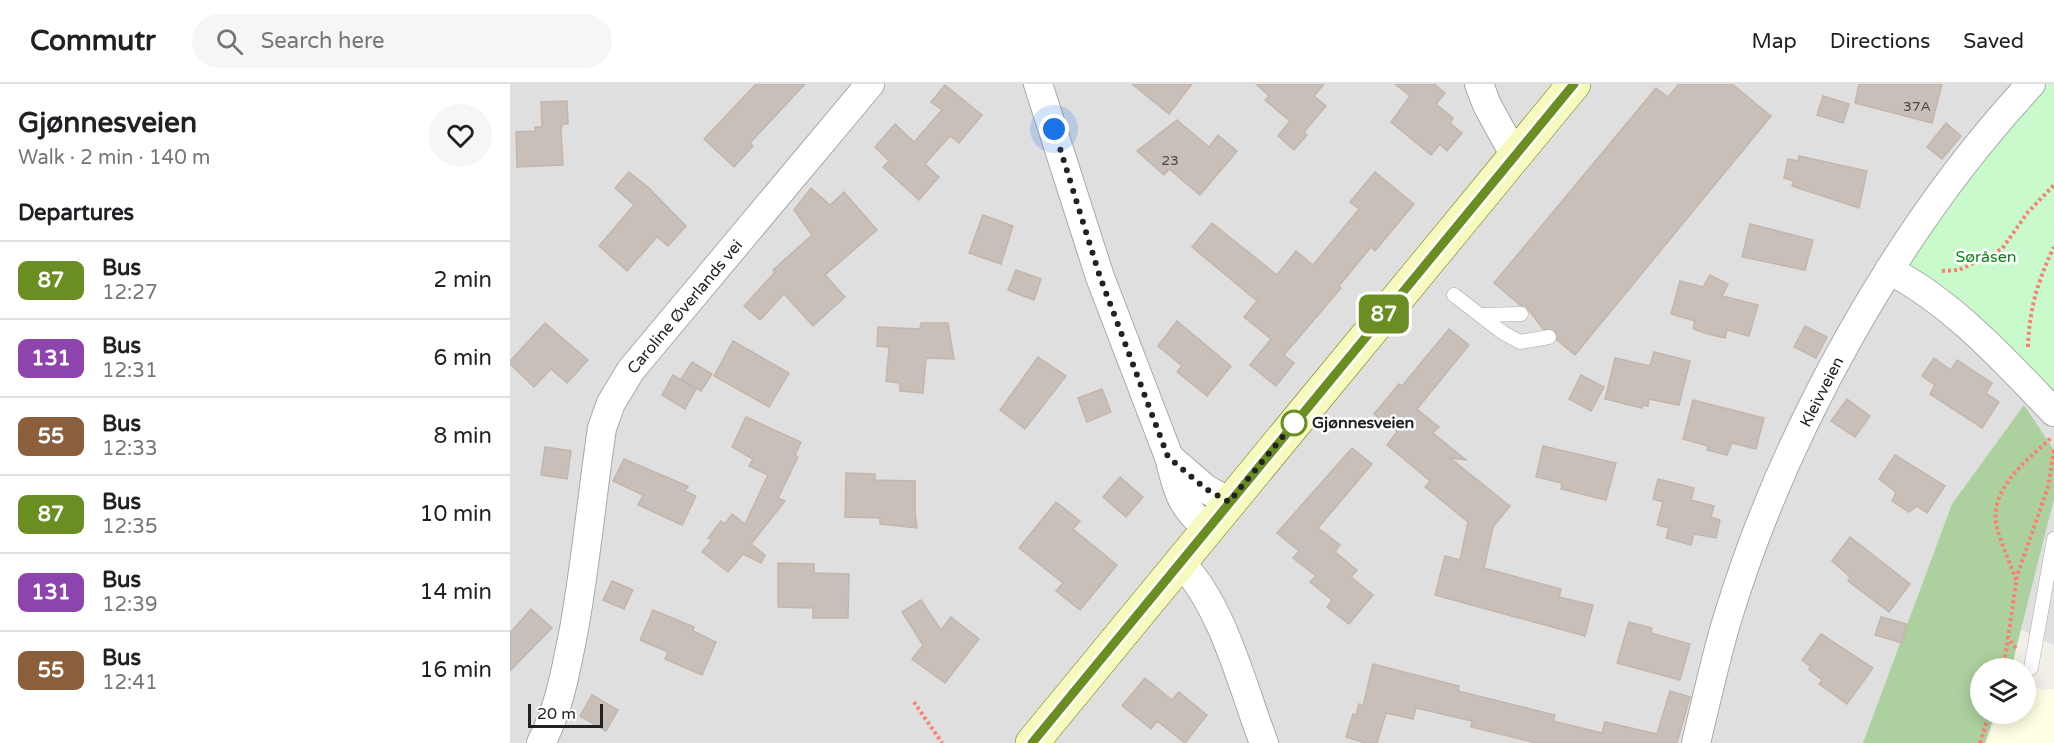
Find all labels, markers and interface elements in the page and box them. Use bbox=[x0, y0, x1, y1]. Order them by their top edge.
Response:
search box bbox=[192, 14, 612, 68]
text: Commutr bbox=[30, 24, 156, 58]
icon: search bbox=[213, 25, 246, 58]
text: Search here bbox=[261, 28, 385, 54]
text: Map bbox=[1751, 29, 1797, 54]
text: Directions bbox=[1830, 29, 1930, 54]
text: Saved bbox=[1963, 29, 2024, 54]
house number: 37A bbox=[1903, 98, 1931, 115]
button: heart bbox=[429, 104, 492, 167]
text: Gjønnesveien bbox=[18, 106, 197, 140]
your location bbox=[1039, 114, 1069, 144]
text: Walk · 2 min · 140 m bbox=[18, 146, 210, 170]
house number: 23 bbox=[1161, 152, 1179, 169]
text: Departures bbox=[18, 200, 134, 226]
street label: Caroline Øverlands vei bbox=[623, 236, 747, 378]
park label: Søråsen bbox=[1955, 247, 2017, 267]
text: Bus bbox=[102, 255, 141, 281]
text: 2 min bbox=[433, 267, 492, 293]
text: 87 bbox=[38, 268, 64, 293]
text: 12:27 bbox=[102, 281, 157, 305]
line badge: 87 bbox=[1357, 294, 1411, 334]
text: 87 bbox=[1371, 302, 1397, 327]
text: Bus bbox=[102, 333, 141, 359]
text: 6 min bbox=[433, 345, 492, 371]
text: 131 bbox=[31, 346, 71, 371]
street label: Kleivveien bbox=[1796, 353, 1848, 431]
text: 12:31 bbox=[102, 359, 157, 383]
marker: Gjønnesveien bbox=[1281, 410, 1307, 436]
text: Bus bbox=[102, 411, 141, 437]
place label: Gjønnesveien bbox=[1312, 413, 1414, 433]
text: 8 min bbox=[433, 423, 492, 449]
text: 55 bbox=[38, 424, 64, 449]
text: 12:33 bbox=[102, 437, 157, 461]
text: Bus bbox=[102, 489, 141, 515]
text: 10 min bbox=[420, 501, 492, 527]
text: 87 bbox=[38, 502, 64, 527]
text: 12:35 bbox=[102, 515, 157, 539]
text: Bus bbox=[102, 567, 141, 593]
text: 14 min bbox=[420, 579, 492, 605]
text: 131 bbox=[31, 580, 71, 605]
text: 12:39 bbox=[102, 593, 157, 617]
text: Bus bbox=[102, 645, 141, 671]
text: 16 min bbox=[420, 657, 492, 683]
text: 55 bbox=[38, 658, 64, 683]
map controls bbox=[1970, 658, 2036, 724]
button: layers bbox=[1970, 658, 2036, 724]
text: 12:41 bbox=[102, 671, 157, 695]
scale bar bbox=[528, 701, 603, 728]
text: 20 m bbox=[537, 704, 576, 724]

